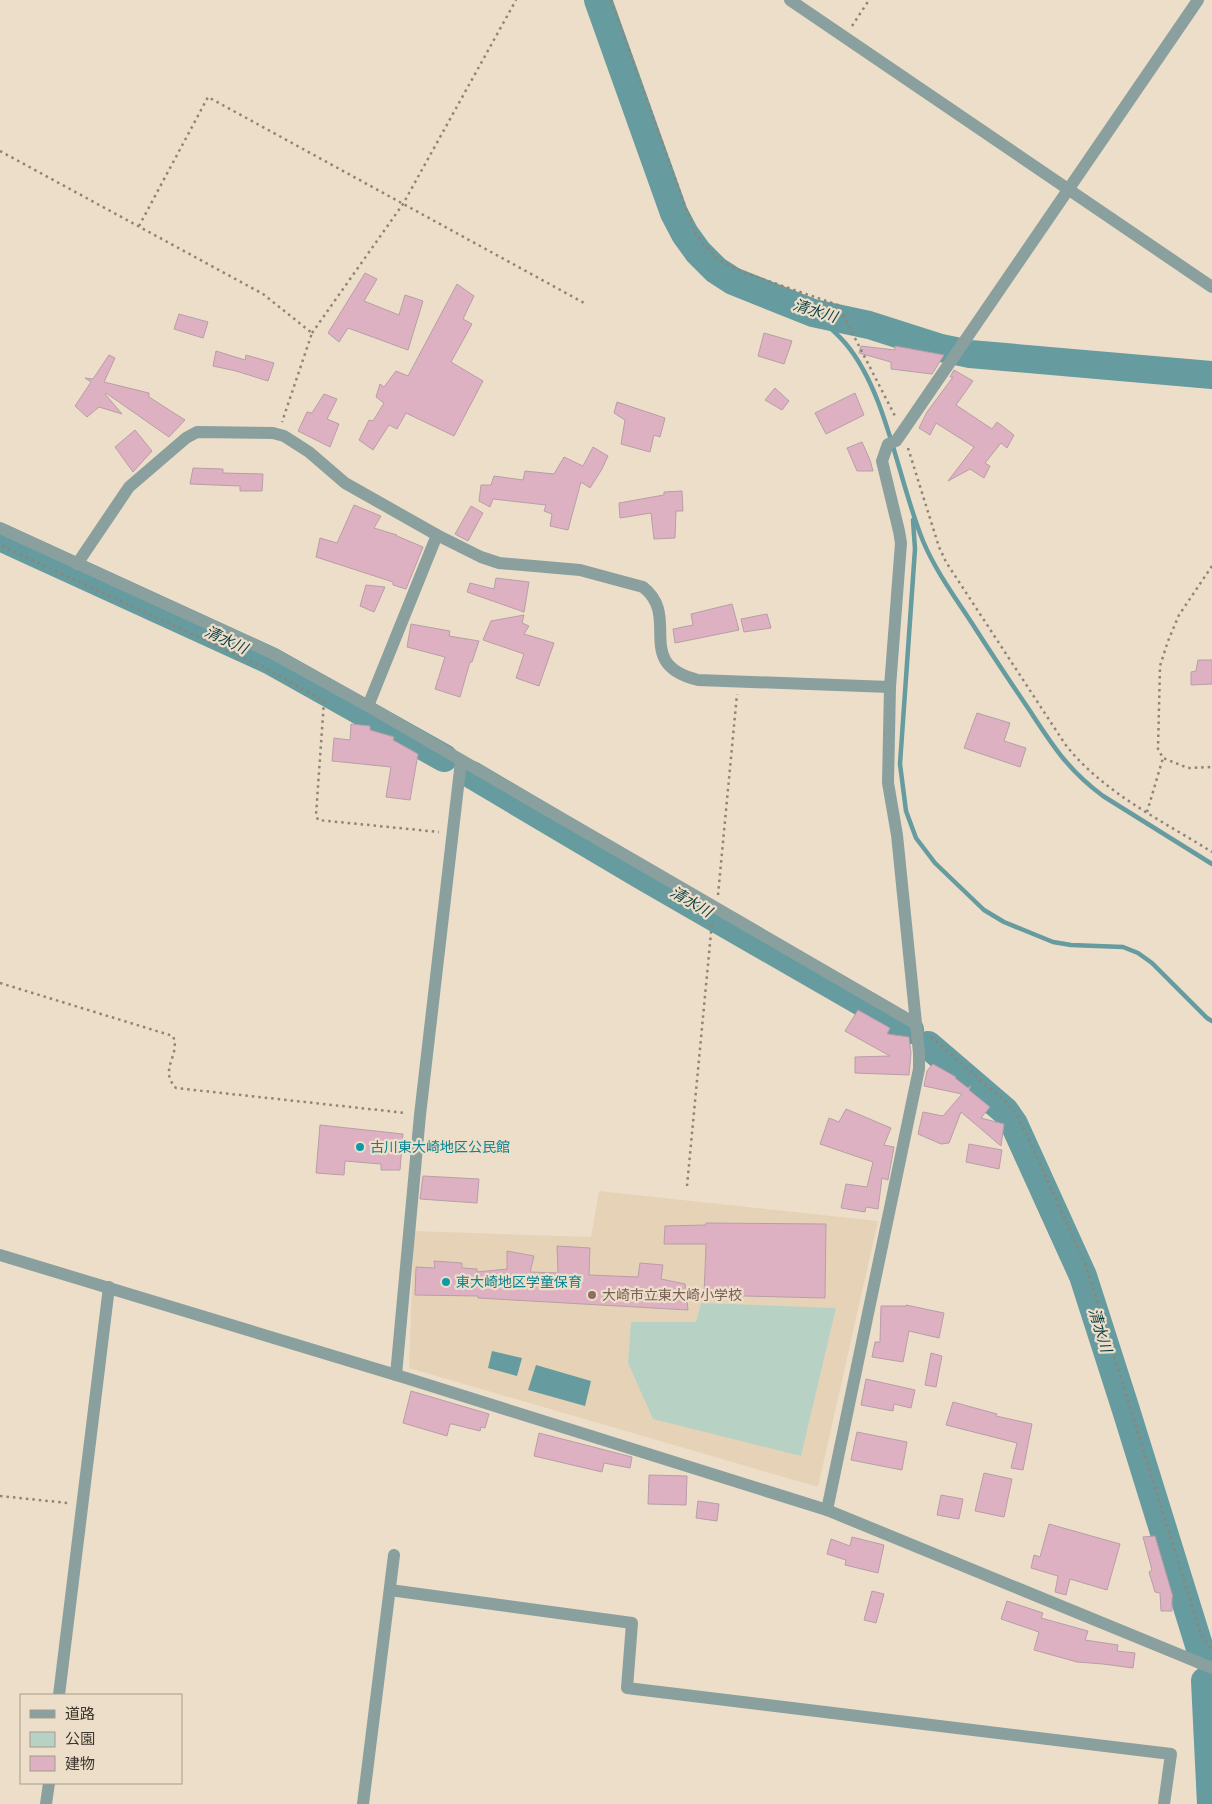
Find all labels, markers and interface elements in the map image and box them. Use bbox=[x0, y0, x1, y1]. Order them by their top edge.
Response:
water label: 清水川 bbox=[791, 296, 841, 327]
water label: 清水川 bbox=[202, 622, 252, 659]
water label: 清水川 bbox=[667, 883, 717, 922]
place label: 古川東大崎地区公民館 bbox=[370, 1139, 510, 1156]
marker: 古川東大崎地区公民館 bbox=[354, 1141, 366, 1153]
place label: 東大崎地区学童保育 bbox=[456, 1274, 582, 1291]
marker: 東大崎地区学童保育 bbox=[440, 1276, 452, 1288]
place label: 大崎市立東大崎小学校 bbox=[602, 1287, 742, 1304]
marker: 大崎市立東大崎小学校 bbox=[586, 1289, 598, 1301]
water label: 清水川 bbox=[1085, 1306, 1116, 1356]
legend bbox=[20, 1694, 182, 1784]
text: 道路 bbox=[65, 1705, 95, 1723]
text: 公園 bbox=[65, 1730, 95, 1748]
text: 建物 bbox=[65, 1755, 95, 1773]

